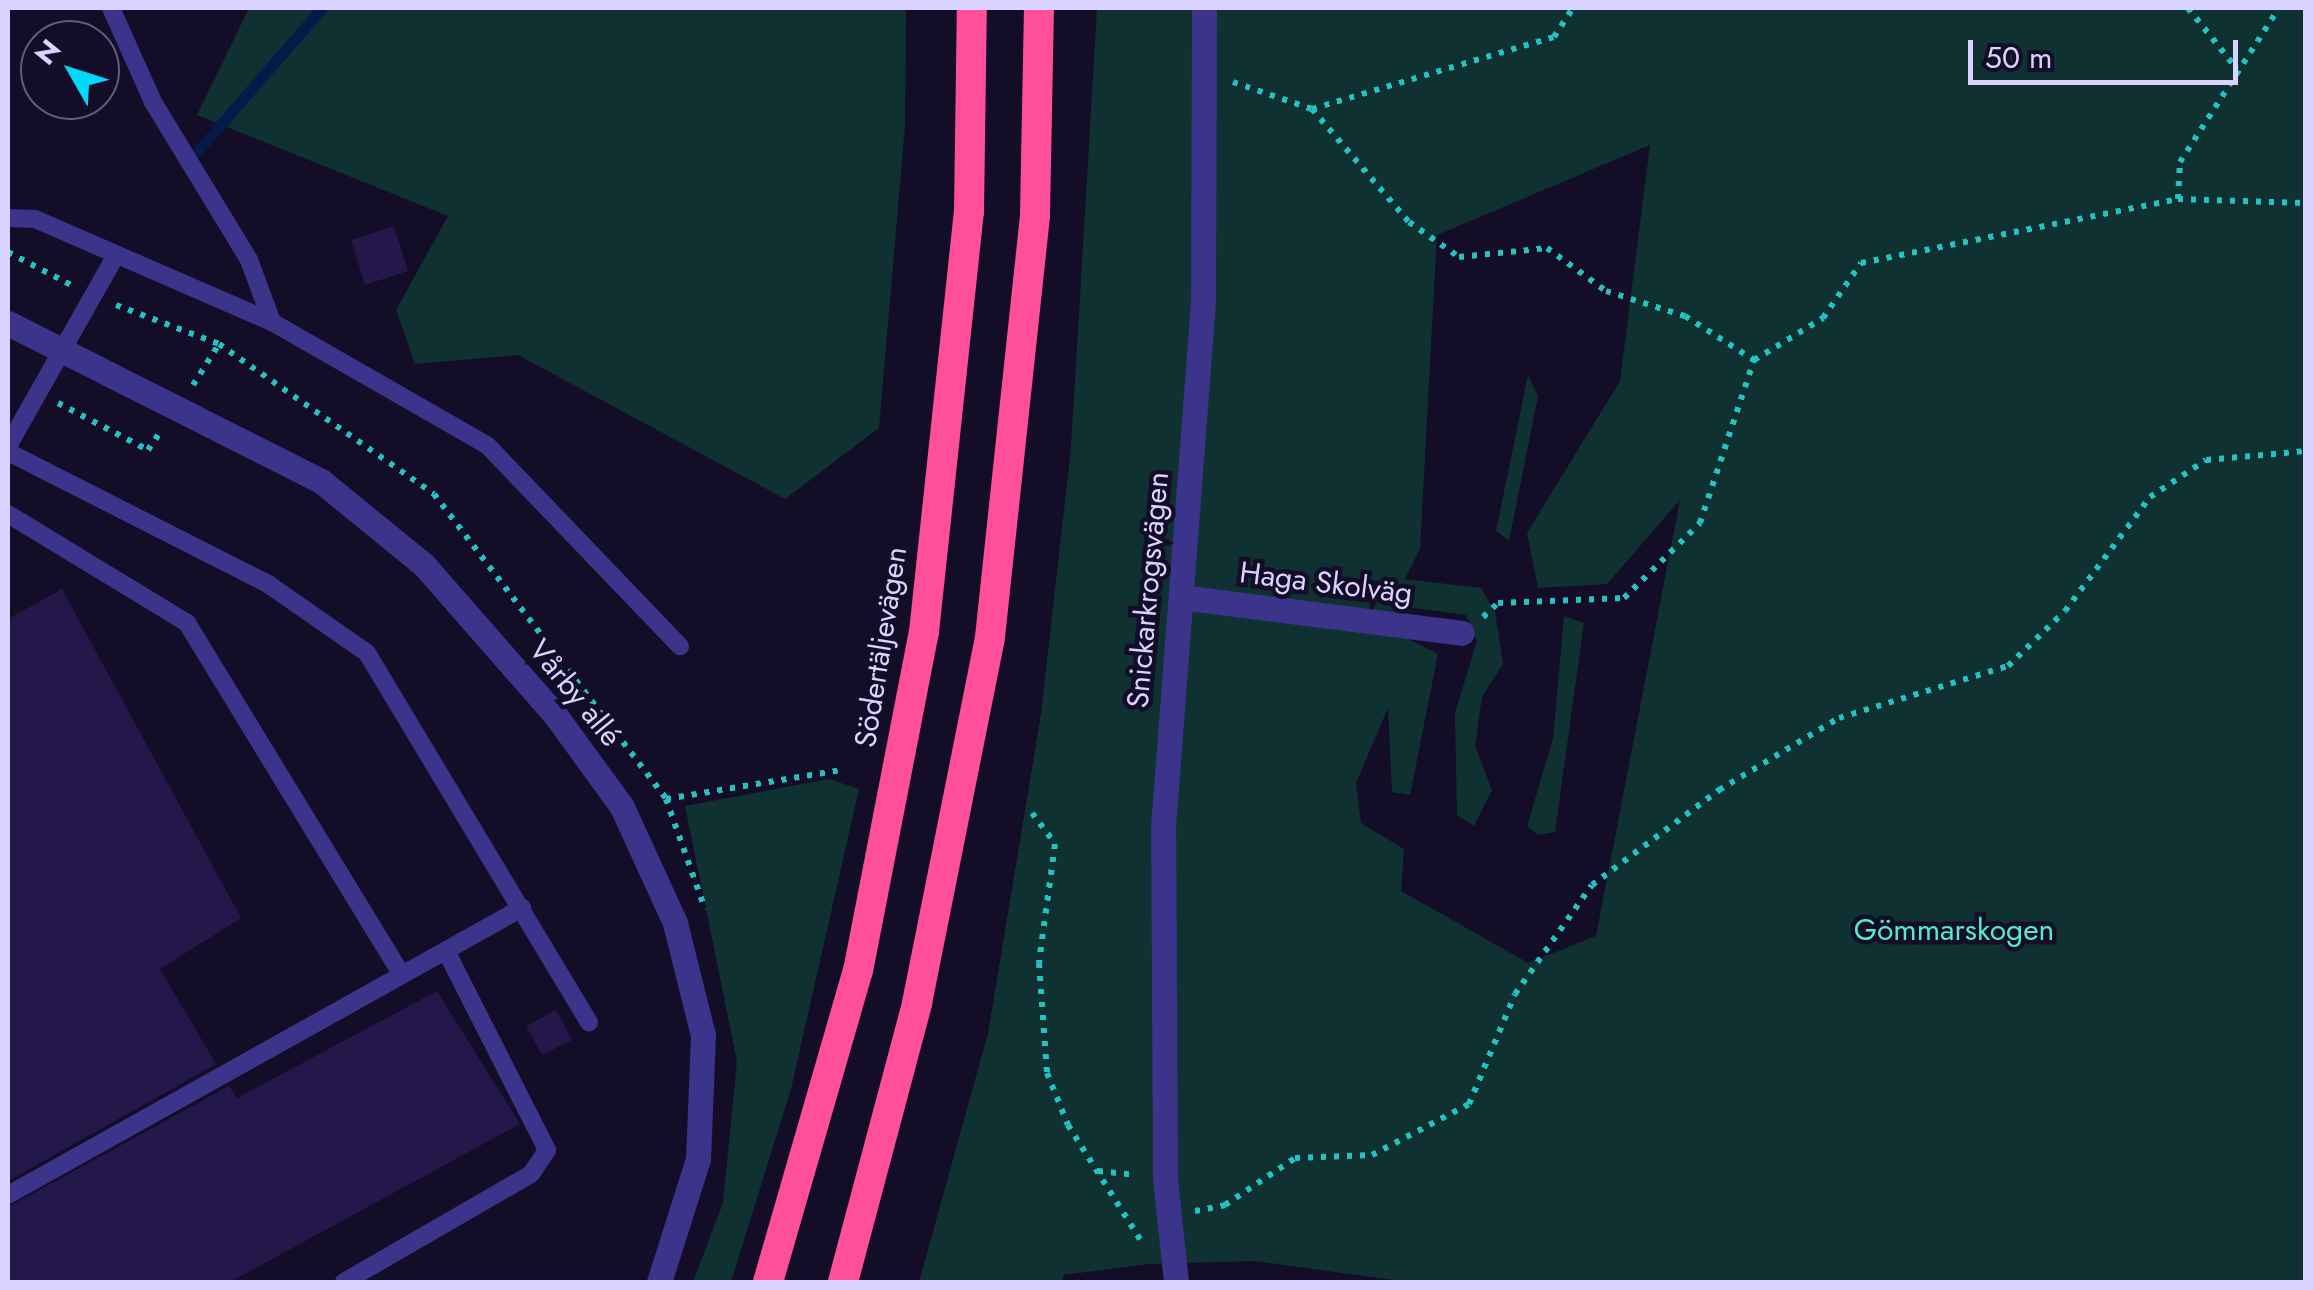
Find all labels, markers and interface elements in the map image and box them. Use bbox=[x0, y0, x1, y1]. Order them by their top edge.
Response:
north arrow bbox=[20, 20, 120, 120]
scale bar bbox=[1973, 20, 2243, 82]
text: N bbox=[25, 31, 71, 74]
text: 50 m bbox=[1985, 36, 2052, 79]
street label: Snickarkrogsvägen bbox=[1120, 471, 1176, 709]
street label: Södertäljevägen bbox=[847, 544, 915, 750]
street label: Haga Skolväg bbox=[1238, 555, 1414, 611]
street label: Vårby allé bbox=[521, 632, 629, 754]
park label: Gömmarskogen bbox=[1854, 912, 2054, 948]

